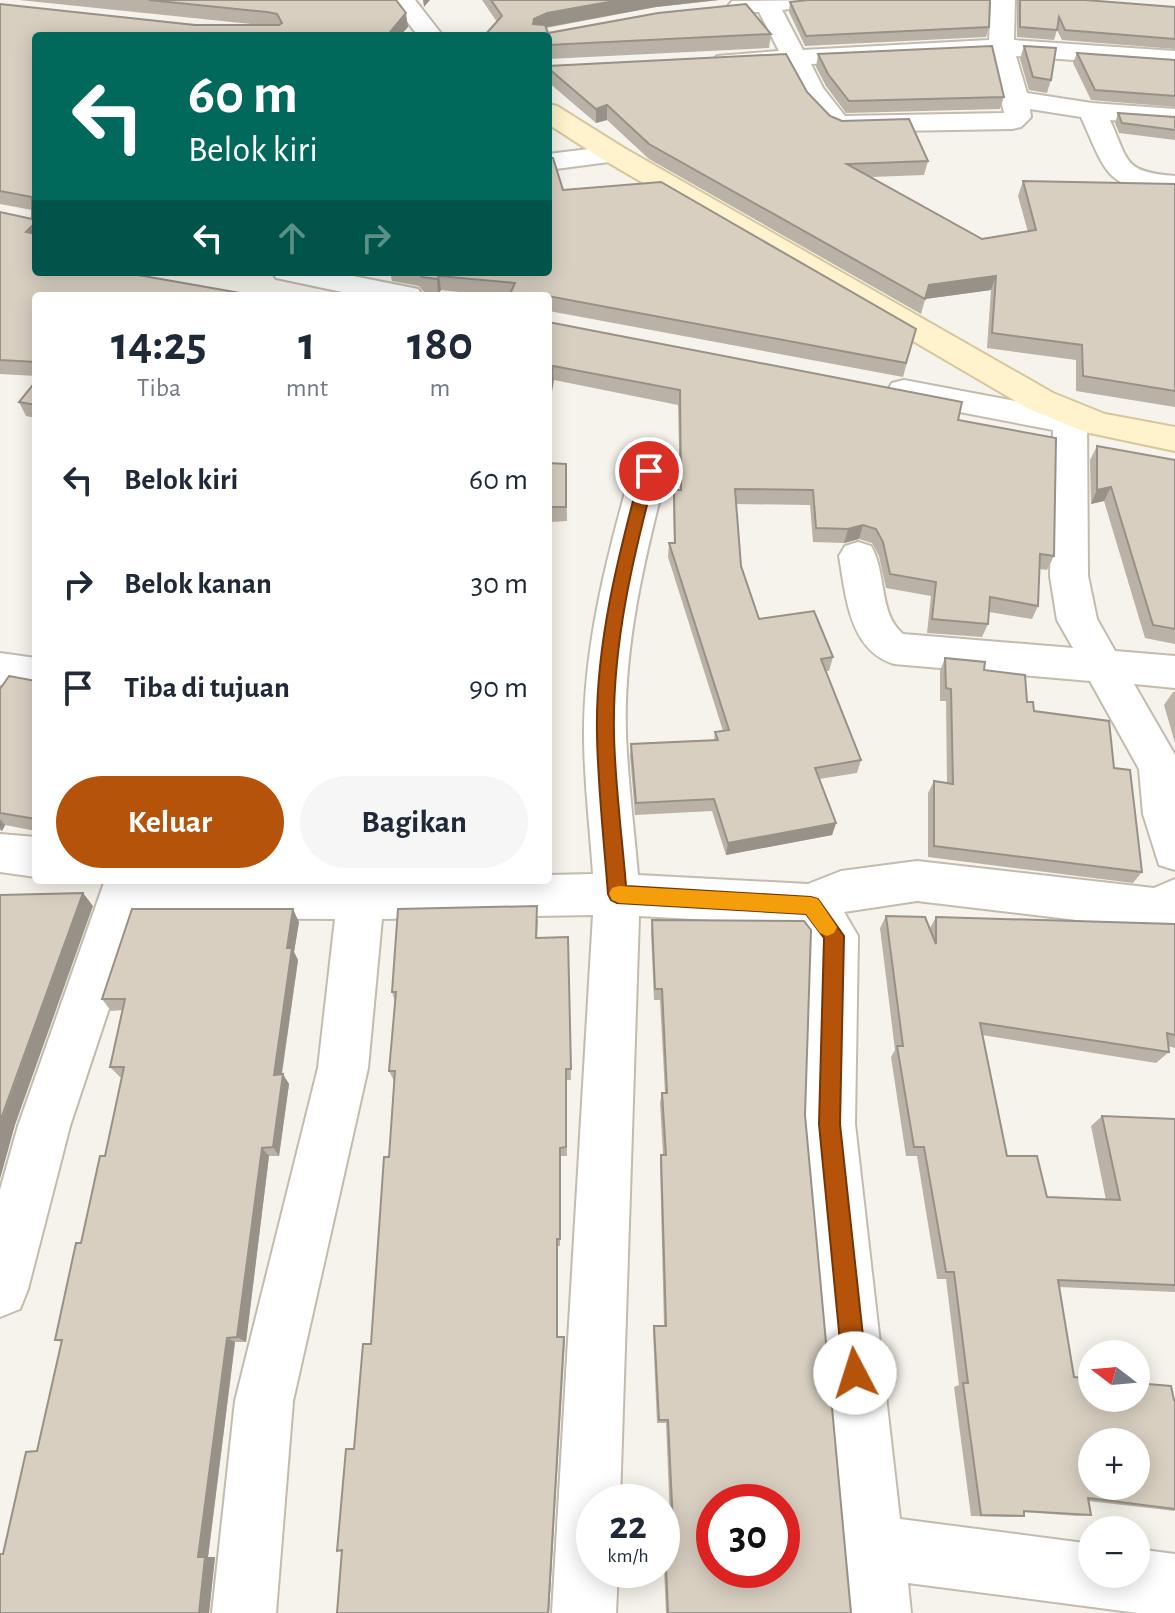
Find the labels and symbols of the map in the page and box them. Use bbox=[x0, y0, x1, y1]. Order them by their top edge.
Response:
pin bbox=[615, 437, 683, 505]
position arrow bbox=[813, 1331, 897, 1415]
north arrow bbox=[1078, 1340, 1150, 1412]
speed limit sign: 30 bbox=[696, 1484, 800, 1588]

